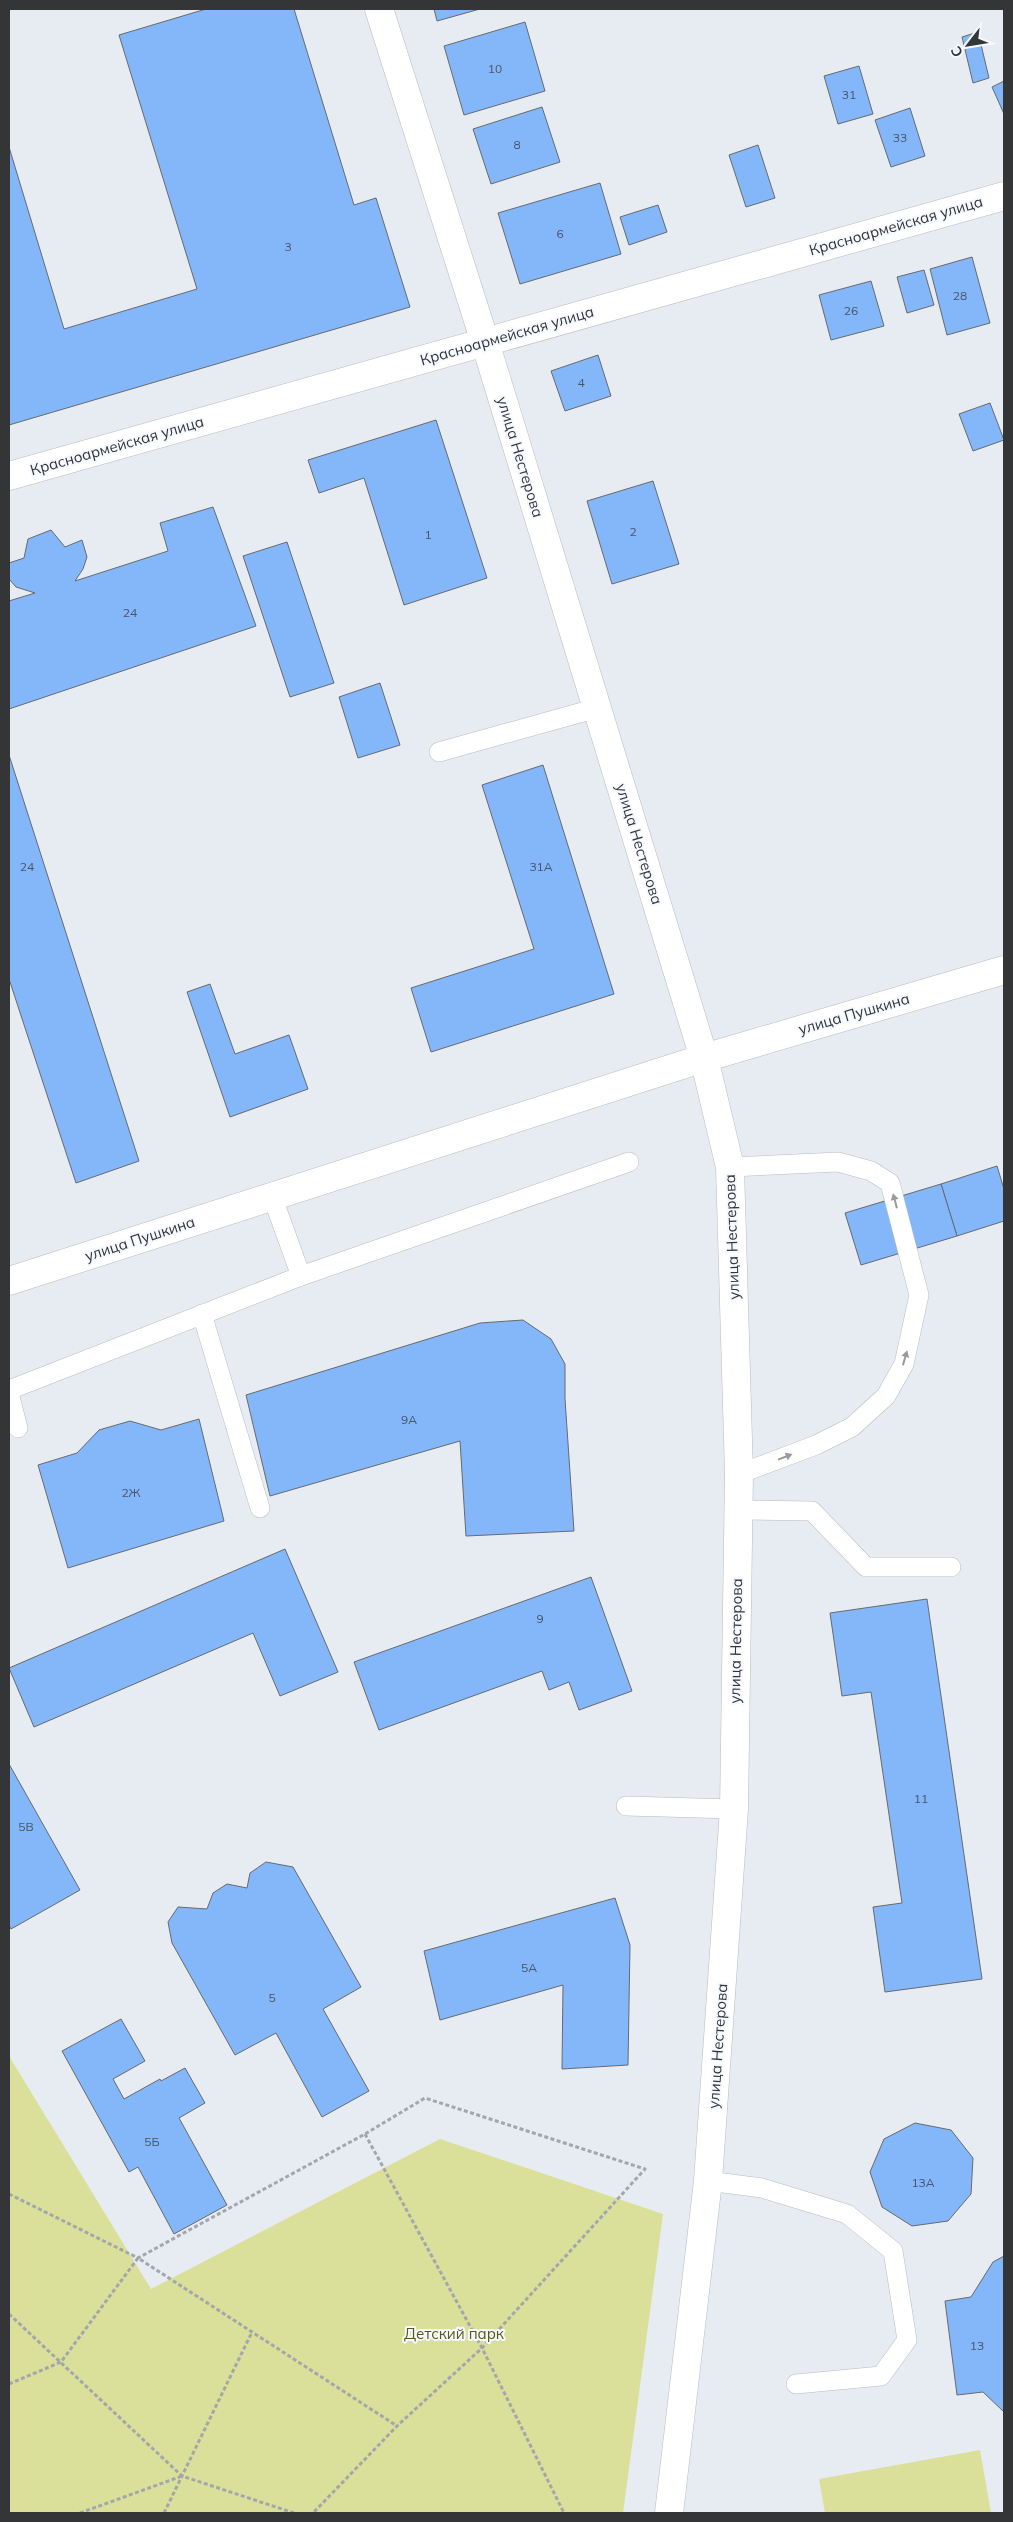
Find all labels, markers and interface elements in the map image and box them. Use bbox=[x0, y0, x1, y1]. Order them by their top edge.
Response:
north arrow bbox=[943, 20, 993, 70]
text: С bbox=[947, 43, 967, 60]
house number: 10 bbox=[488, 61, 502, 76]
house number: 31 bbox=[842, 87, 856, 102]
house number: 33 bbox=[893, 130, 907, 145]
house number: 8 bbox=[513, 137, 521, 152]
street label: Красноармейская улица bbox=[807, 192, 985, 259]
house number: 6 bbox=[556, 226, 564, 241]
house number: 3 bbox=[284, 239, 292, 254]
house number: 28 bbox=[953, 288, 967, 303]
street label: Красноармейская улица bbox=[418, 302, 596, 369]
house number: 26 bbox=[844, 303, 858, 318]
house number: 4 bbox=[577, 375, 585, 390]
street label: улица Нестерова bbox=[493, 394, 548, 520]
street label: Красноармейская улица bbox=[28, 412, 206, 479]
house number: 2 bbox=[629, 524, 637, 539]
house number: 1 bbox=[424, 527, 432, 542]
house number: 24 bbox=[123, 605, 137, 620]
street label: улица Нестерова bbox=[612, 781, 667, 907]
house number: 24 bbox=[20, 859, 34, 874]
house number: 31А bbox=[529, 859, 553, 874]
street label: улица Пушкина bbox=[796, 989, 912, 1038]
street label: улица Нестерова bbox=[720, 1174, 743, 1300]
one-way arrow bbox=[890, 1193, 898, 1208]
street label: улица Пушкина bbox=[82, 1212, 197, 1265]
one-way arrow bbox=[902, 1351, 910, 1366]
house number: 9А bbox=[401, 1412, 417, 1427]
one-way arrow bbox=[777, 1453, 792, 1460]
house number: 2Ж bbox=[121, 1485, 141, 1500]
street label: улица Нестерова bbox=[725, 1578, 746, 1704]
house number: 9 bbox=[536, 1611, 544, 1626]
house number: 11 bbox=[914, 1791, 928, 1806]
house number: 5В bbox=[18, 1819, 34, 1834]
house number: 5А bbox=[521, 1960, 537, 1975]
street label: улица Нестерова bbox=[704, 1983, 731, 2109]
house number: 5 bbox=[268, 1990, 276, 2005]
house number: 5Б bbox=[144, 2134, 160, 2149]
house number: 13А bbox=[911, 2175, 935, 2190]
park label: Детский парк bbox=[404, 2324, 505, 2343]
house number: 13 bbox=[970, 2338, 984, 2353]

